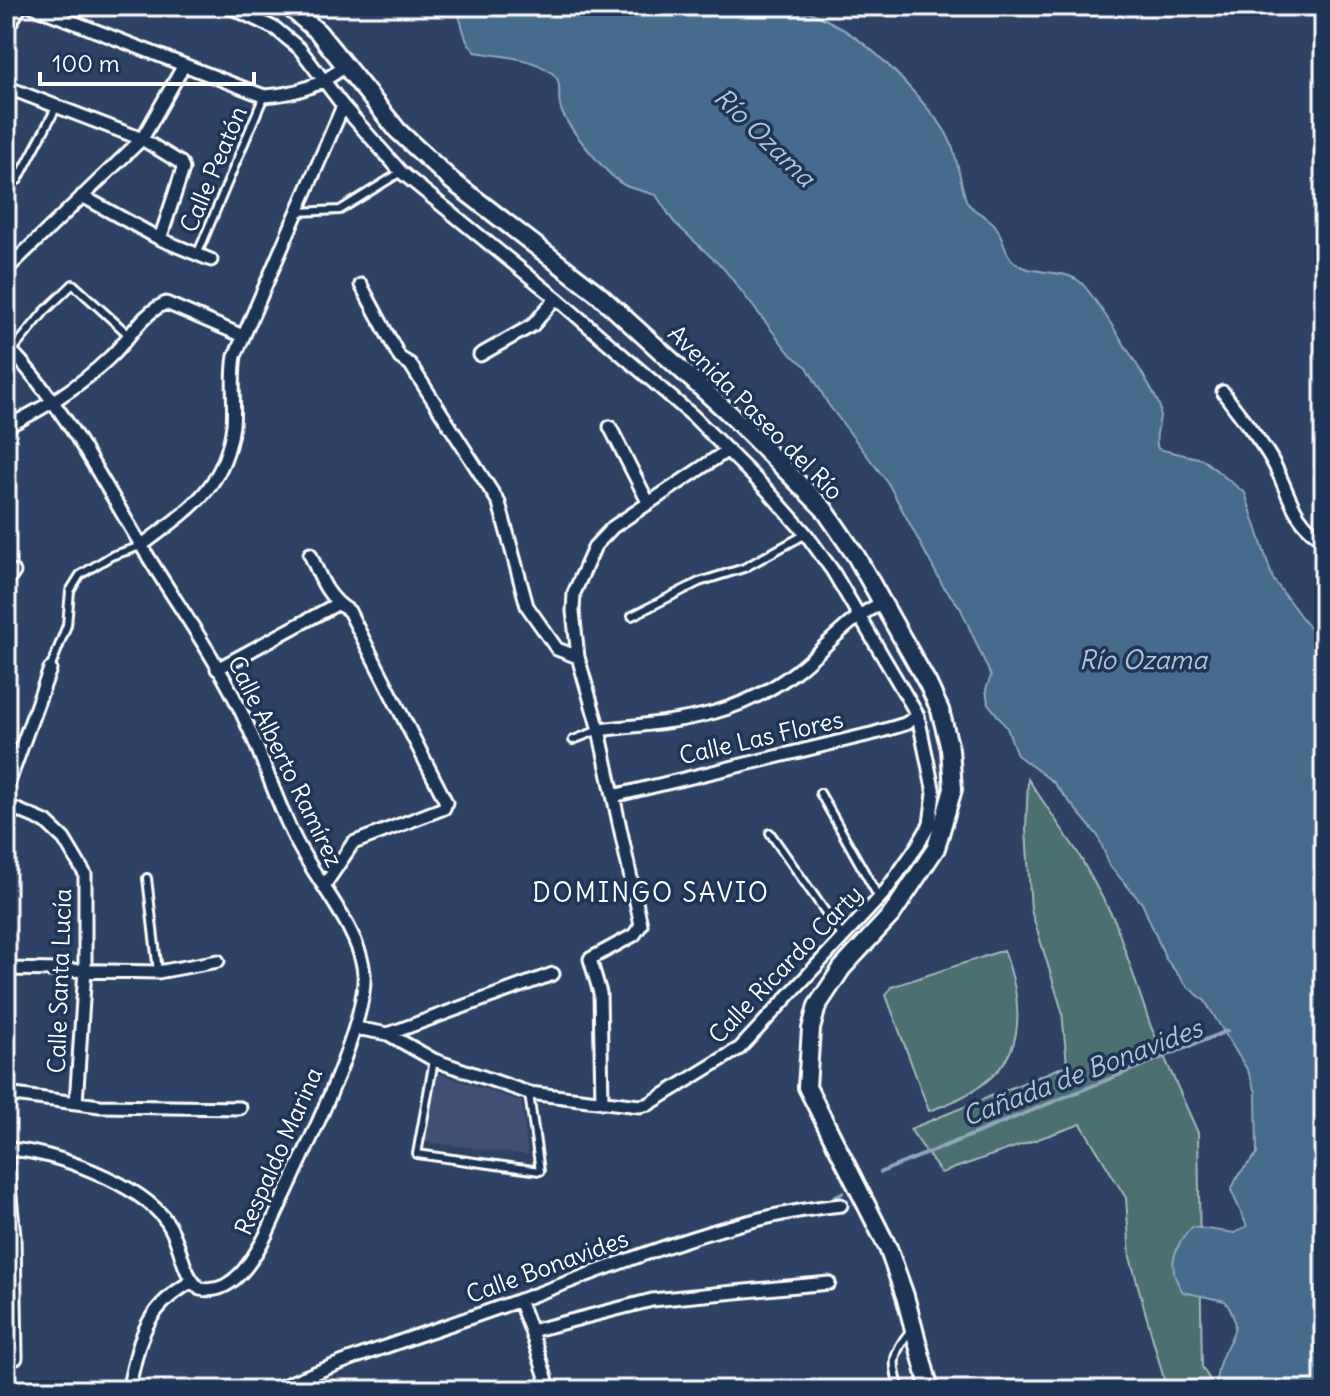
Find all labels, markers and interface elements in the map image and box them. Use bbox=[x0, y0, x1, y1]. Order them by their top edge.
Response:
scale bar bbox=[40, 36, 254, 86]
text: 100 m bbox=[52, 48, 120, 78]
water label: Río Ozama bbox=[707, 81, 823, 194]
street label: Calle Peatón bbox=[173, 101, 253, 237]
street label: Avenida Paseo del Río bbox=[662, 318, 850, 506]
water label: Río Ozama bbox=[1079, 643, 1208, 676]
street label: Calle Alberto Ramírez bbox=[222, 650, 350, 872]
street label: Calle Las Flores bbox=[676, 704, 846, 770]
district label: DOMINGO SAVIO bbox=[532, 876, 770, 909]
street label: Calle Ricardo Carty bbox=[702, 879, 868, 1049]
street label: Calle Santa Lucía bbox=[41, 888, 77, 1074]
water label: Cañada de Bonavides bbox=[957, 1010, 1209, 1133]
street label: Respaldo Marina bbox=[228, 1062, 328, 1240]
street label: Calle Bonavides bbox=[462, 1223, 632, 1309]

